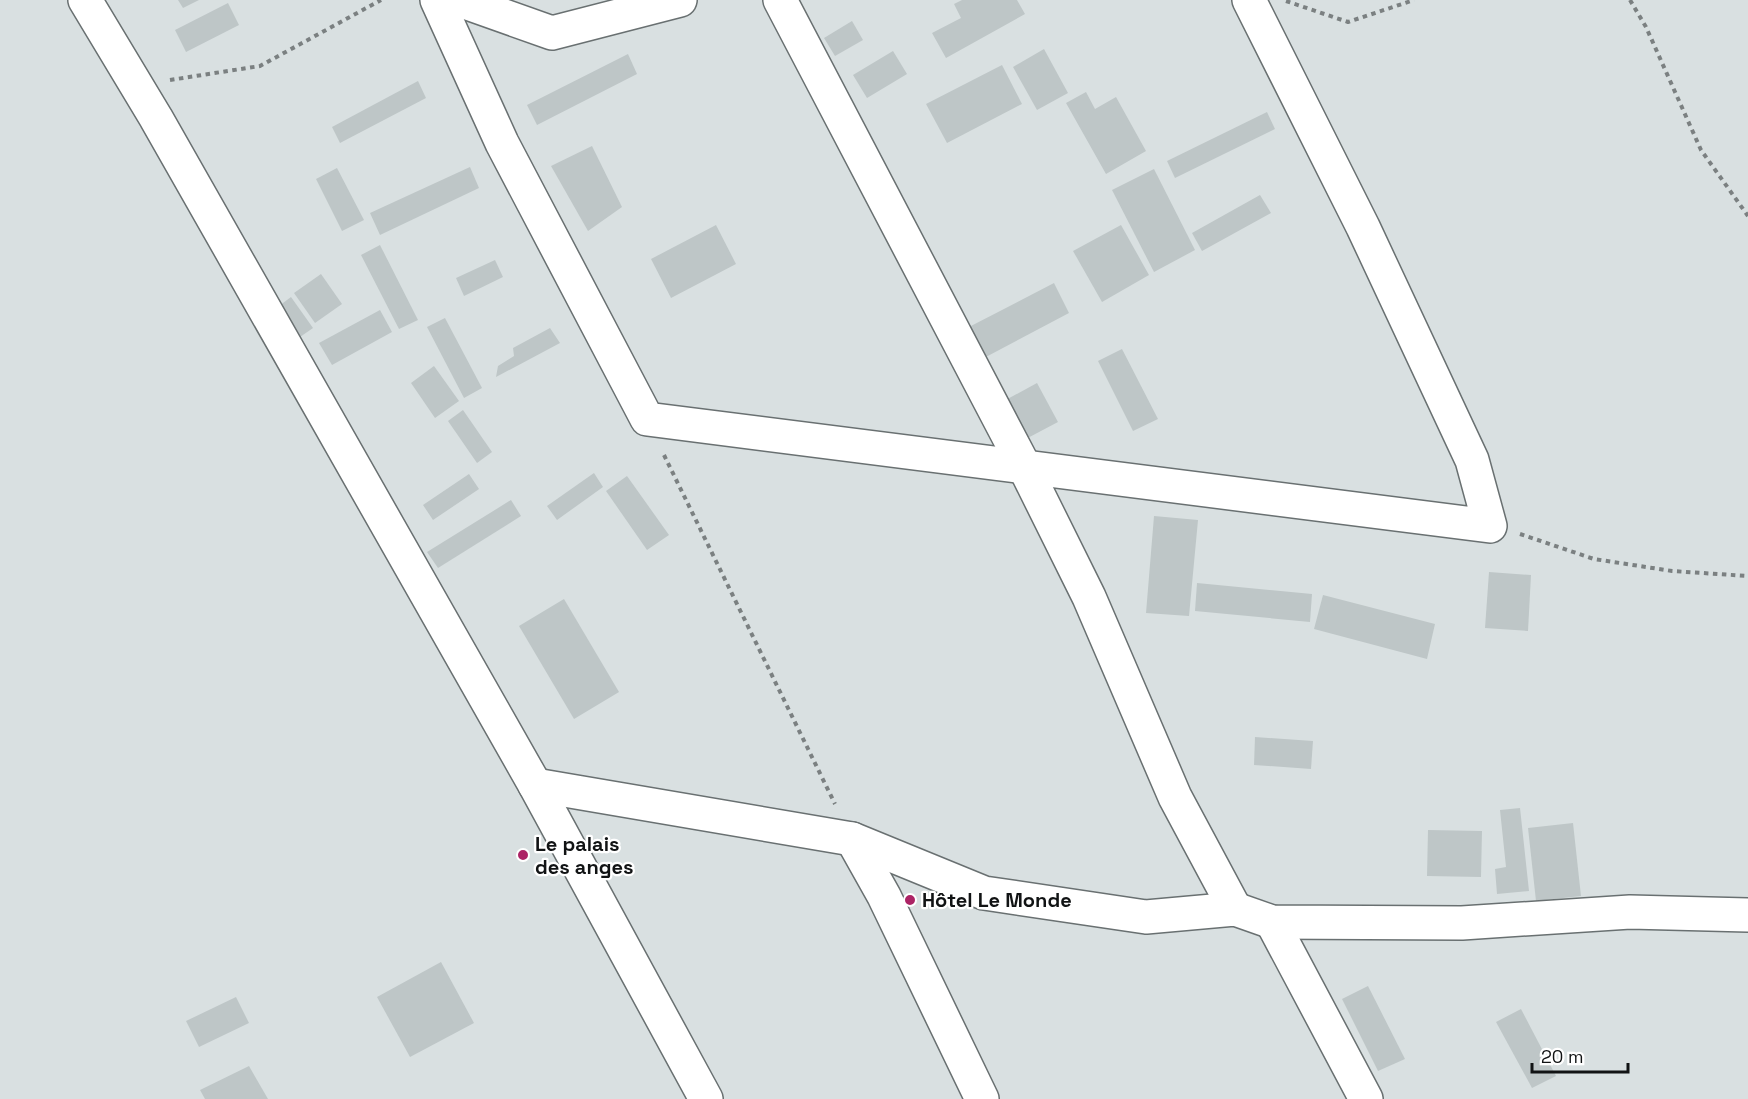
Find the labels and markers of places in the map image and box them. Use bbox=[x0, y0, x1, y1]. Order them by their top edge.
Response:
place label: Le palais des anges bbox=[535, 831, 634, 880]
marker: Le palais des anges bbox=[516, 848, 530, 862]
place label: Hôtel Le Monde bbox=[922, 887, 1072, 913]
marker: Hôtel Le Monde bbox=[903, 893, 917, 907]

